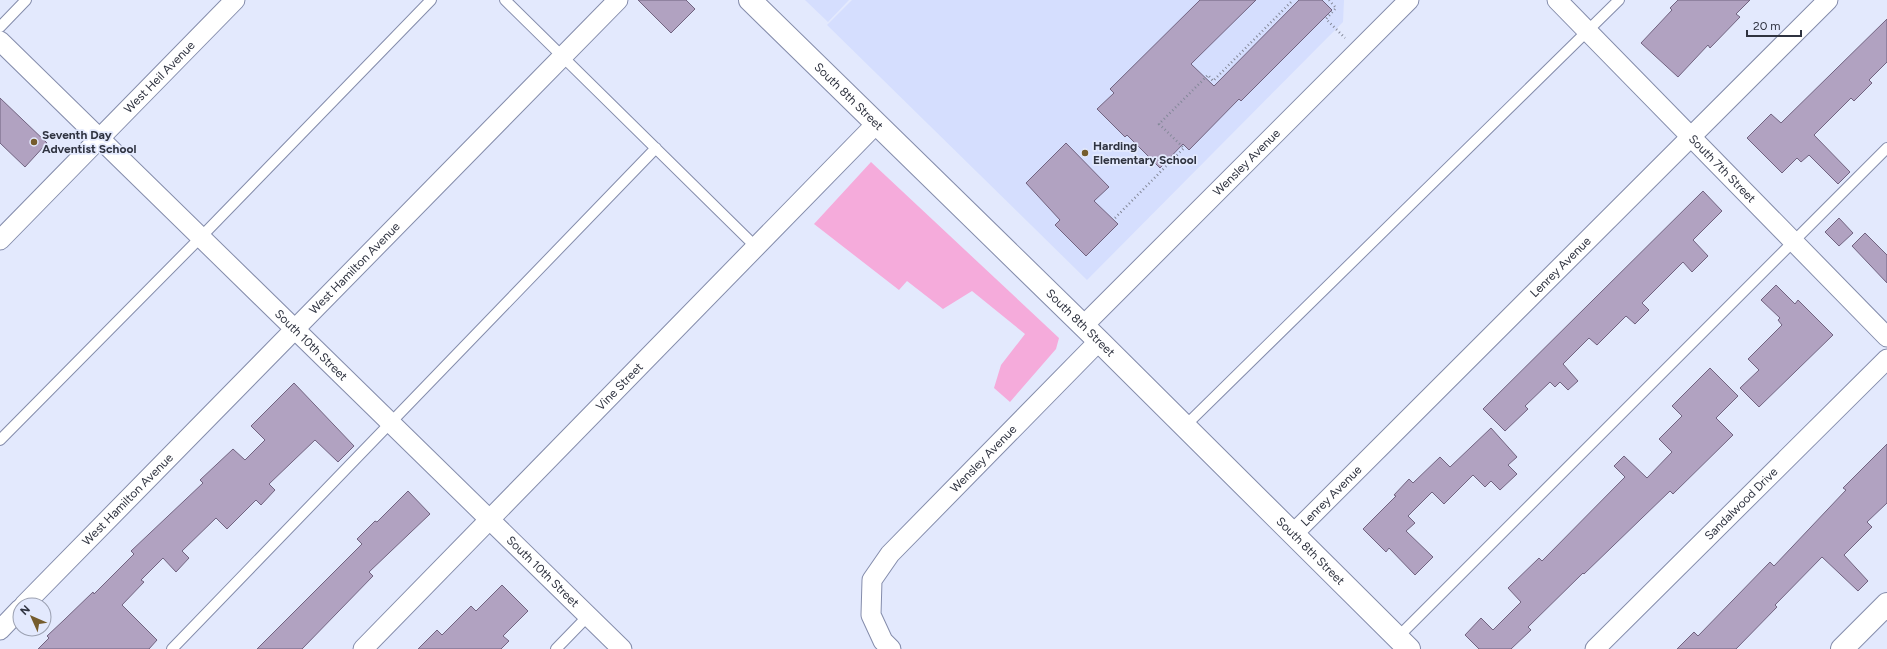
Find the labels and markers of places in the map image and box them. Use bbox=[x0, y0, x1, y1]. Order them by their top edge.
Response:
place label: Seventh Day Adventist School bbox=[42, 128, 136, 156]
marker: Seventh Day Adventist School bbox=[29, 137, 39, 147]
place label: Harding Elementary School bbox=[1093, 139, 1197, 167]
marker: Harding Elementary School bbox=[1080, 148, 1090, 158]

